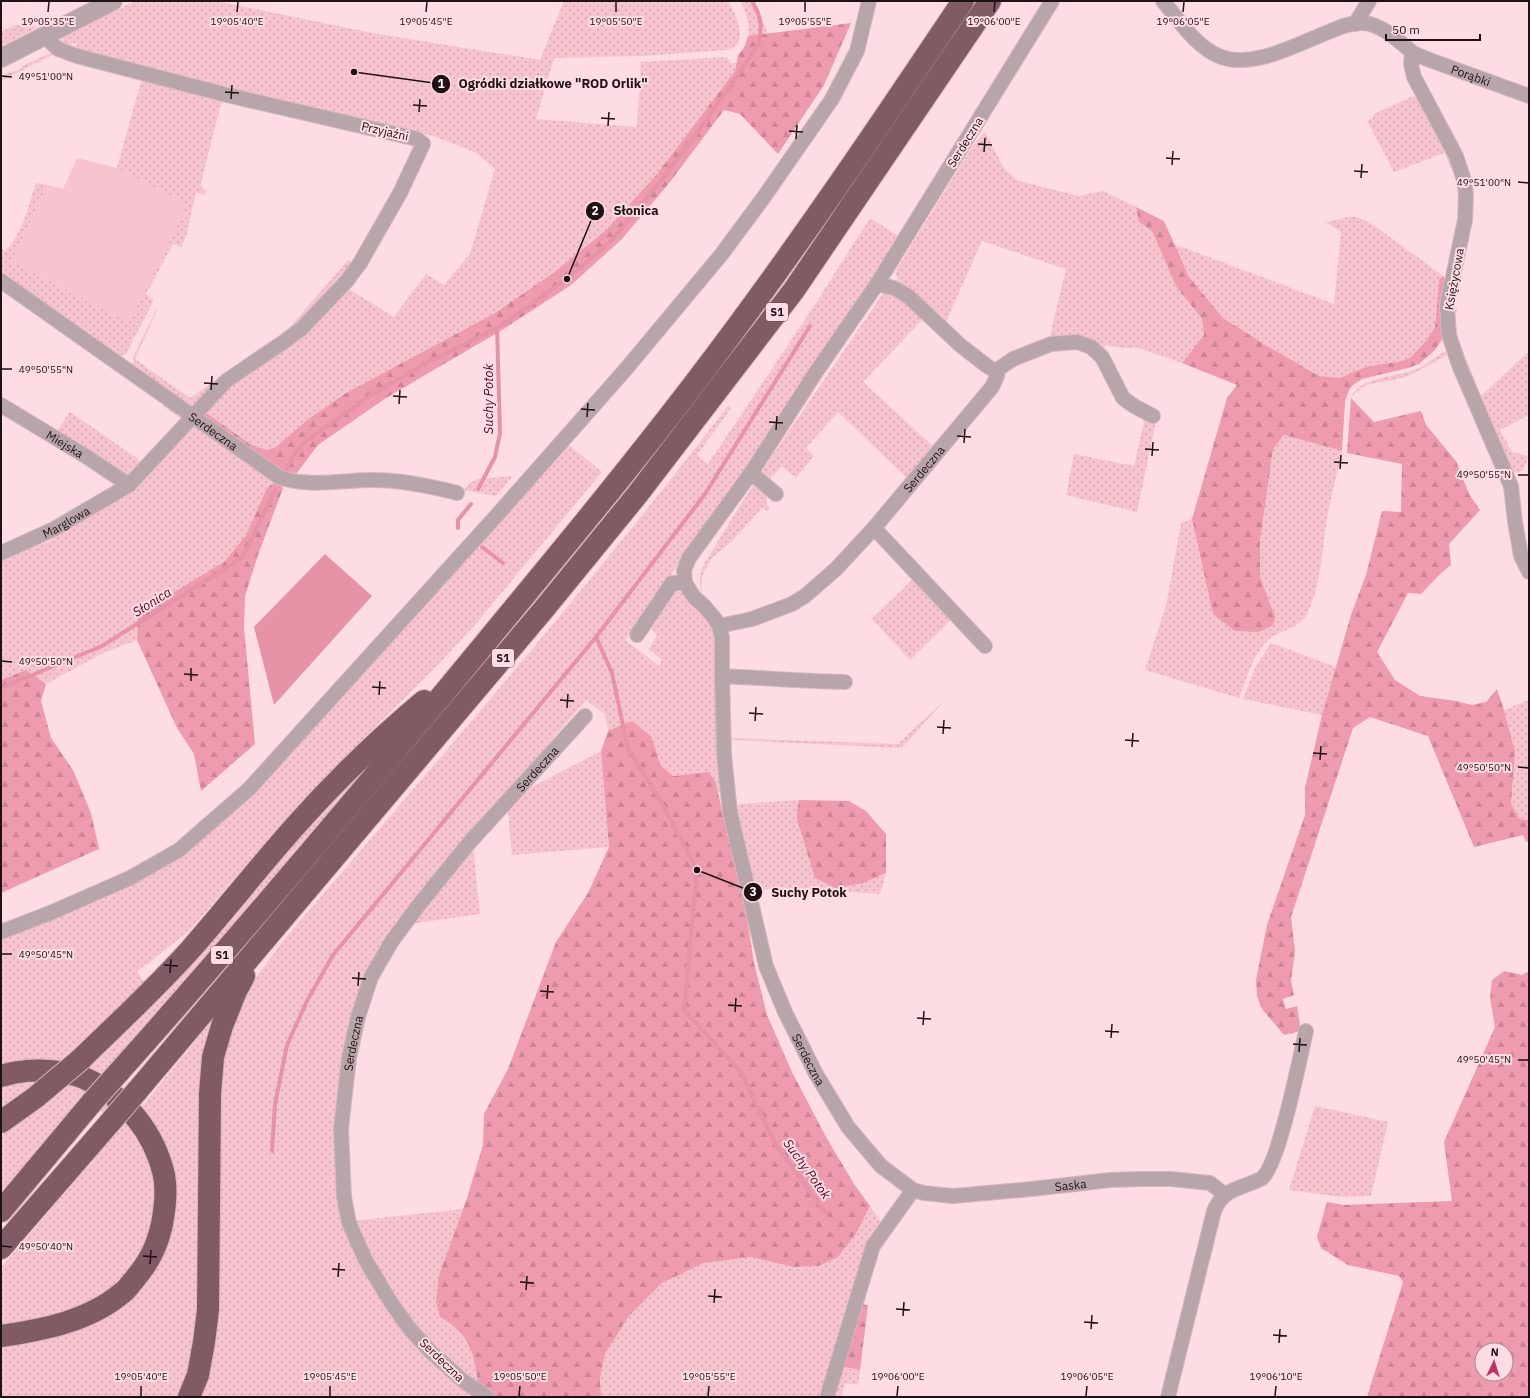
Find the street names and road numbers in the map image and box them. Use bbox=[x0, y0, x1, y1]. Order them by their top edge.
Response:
street label: Porąbki bbox=[1449, 61, 1493, 89]
street label: Serdeczna bbox=[944, 114, 987, 170]
street label: Przyjaźni bbox=[360, 118, 410, 144]
street label: Księżycowa bbox=[1441, 246, 1467, 311]
road number: S1 bbox=[766, 303, 788, 321]
street label: Serdeczna bbox=[186, 408, 241, 454]
street label: Miejska bbox=[44, 427, 87, 461]
street label: Serdeczna bbox=[900, 442, 948, 495]
street label: Marglowa bbox=[40, 502, 93, 541]
road number: S1 bbox=[492, 649, 514, 667]
street label: Serdeczna bbox=[512, 742, 562, 794]
road number: S1 bbox=[211, 946, 233, 964]
street label: Serdeczna bbox=[340, 1014, 366, 1072]
street label: Serdeczna bbox=[789, 1031, 829, 1089]
street label: Saska bbox=[1054, 1175, 1088, 1194]
street label: Serdeczna bbox=[417, 1335, 468, 1385]

